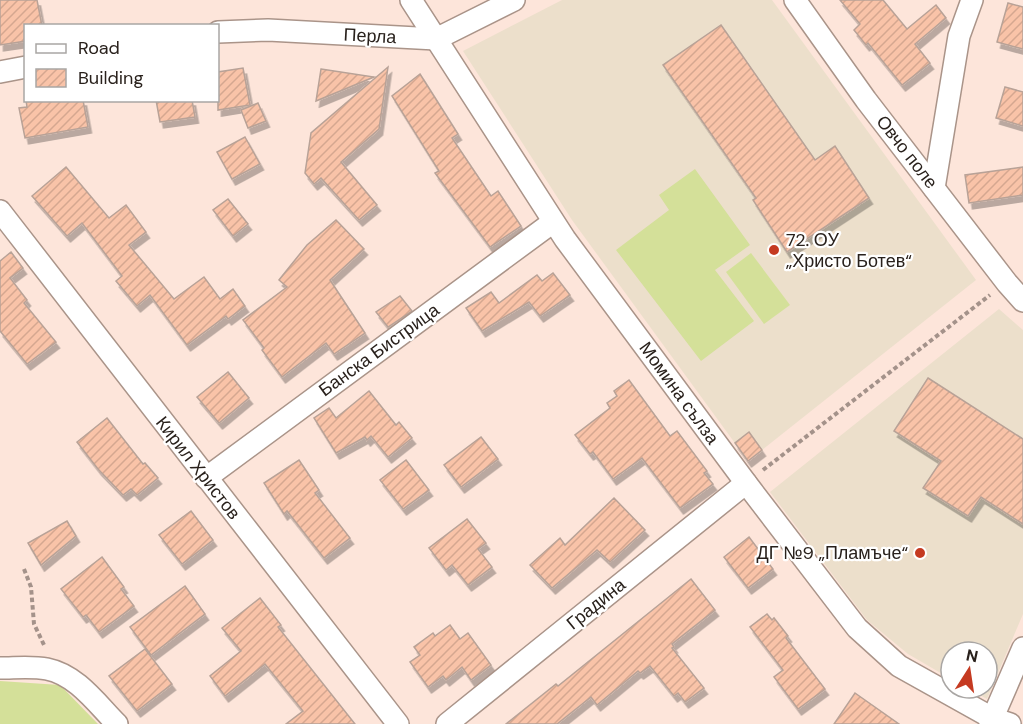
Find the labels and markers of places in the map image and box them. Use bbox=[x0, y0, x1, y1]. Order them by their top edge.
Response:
place label: 72. ОУ „Христо Ботев“ bbox=[786, 228, 912, 273]
marker: 72. ОУ „Христо Ботев“ bbox=[767, 243, 781, 257]
place label: ДГ №9 „Пламъче“ bbox=[757, 541, 908, 565]
marker: ДГ №9 „Пламъче“ bbox=[913, 546, 927, 560]

